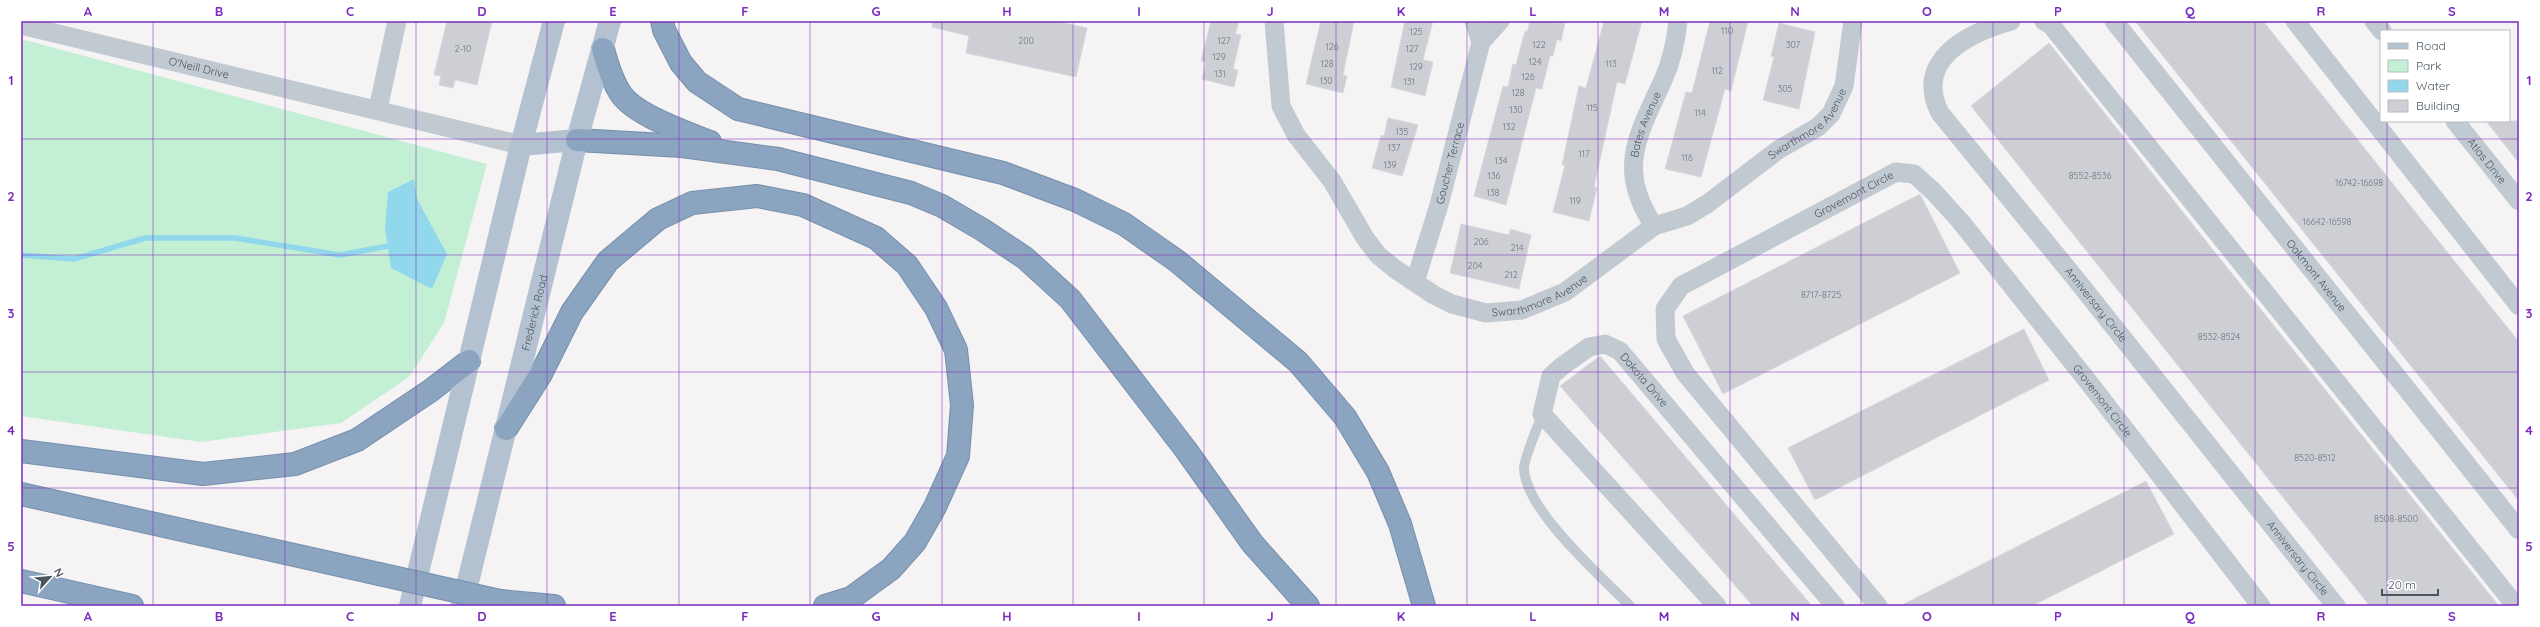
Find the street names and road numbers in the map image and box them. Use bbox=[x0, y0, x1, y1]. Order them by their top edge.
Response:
street label: O'Neill Drive bbox=[167, 54, 231, 82]
street label: Swarthmore Avenue bbox=[1765, 86, 1849, 162]
street label: Bates Avenue bbox=[1627, 89, 1664, 158]
street label: Goucher Terrace bbox=[1432, 120, 1467, 206]
street label: Atlas Drive bbox=[2464, 135, 2509, 187]
street label: Grovemont Circle bbox=[1812, 168, 1896, 221]
street label: Oakmont Avenue bbox=[2283, 236, 2349, 314]
street label: Anniversary Circle bbox=[2062, 264, 2130, 345]
street label: Swarthmore Avenue bbox=[1491, 271, 1590, 320]
street label: Frederick Road bbox=[518, 273, 550, 352]
street label: Dakota Drive bbox=[1617, 350, 1671, 410]
street label: Grovemont Circle bbox=[2070, 361, 2135, 439]
street label: Anniversary Circle bbox=[2264, 518, 2332, 598]

